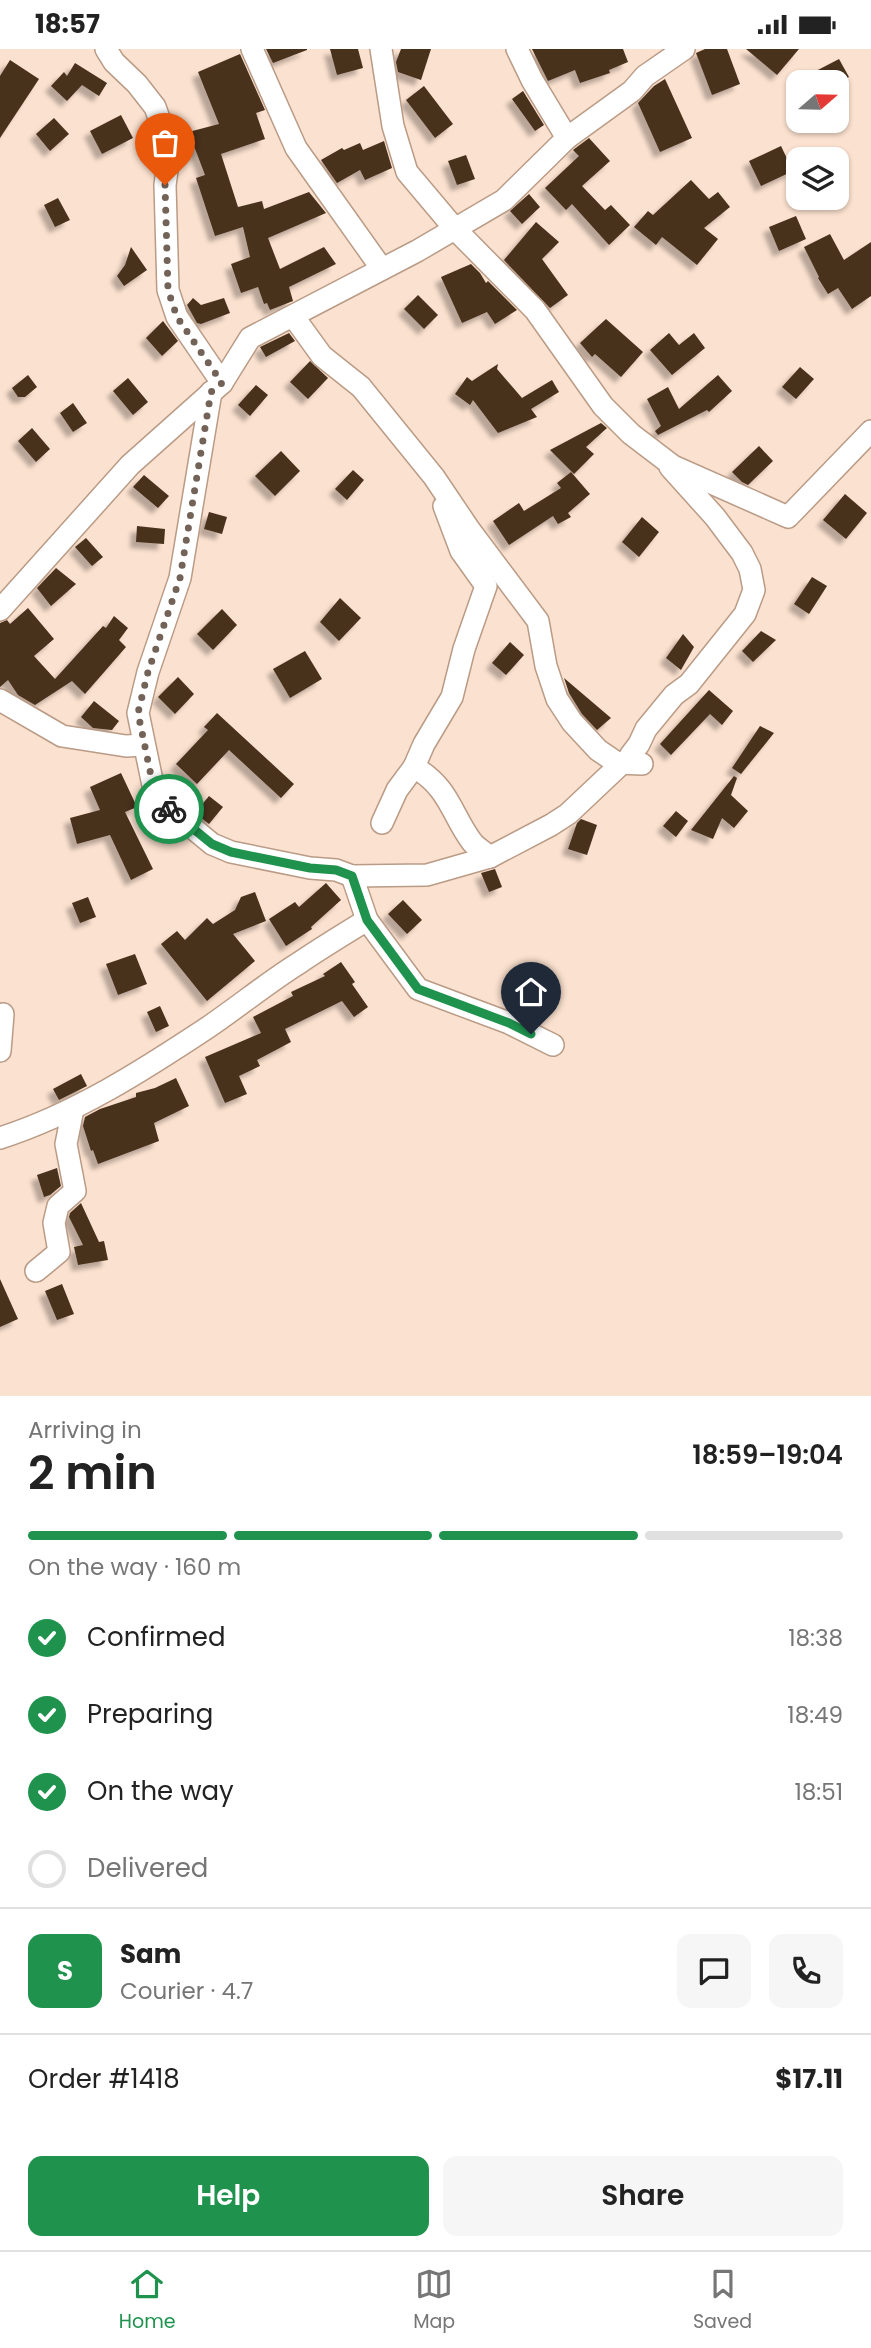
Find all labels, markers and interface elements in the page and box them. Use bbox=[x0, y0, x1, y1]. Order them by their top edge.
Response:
text: 18:57 bbox=[35, 6, 100, 42]
north arrow bbox=[786, 70, 849, 133]
map controls bbox=[786, 70, 849, 210]
pin bbox=[135, 113, 195, 185]
icon: bag bbox=[146, 124, 184, 162]
button: layers bbox=[786, 147, 849, 210]
courier bbox=[134, 774, 204, 844]
icon: bike bbox=[150, 790, 188, 828]
pin bbox=[501, 962, 561, 1034]
icon: home bbox=[512, 973, 550, 1011]
text: Arriving in bbox=[28, 1414, 142, 1446]
text: 18:59–19:04 bbox=[692, 1437, 843, 1473]
text: 2 min bbox=[28, 1441, 157, 1505]
text: On the way · 160 m bbox=[28, 1551, 241, 1583]
icon: check bbox=[28, 1619, 66, 1657]
text: Confirmed bbox=[87, 1619, 225, 1655]
text: 18:38 bbox=[788, 1622, 843, 1654]
icon: check bbox=[28, 1696, 66, 1734]
text: Preparing bbox=[87, 1696, 213, 1732]
text: 18:49 bbox=[787, 1699, 843, 1731]
icon: check bbox=[28, 1773, 66, 1811]
text: On the way bbox=[87, 1773, 234, 1809]
text: 18:51 bbox=[794, 1776, 843, 1808]
text: Delivered bbox=[87, 1850, 208, 1886]
button: chat bbox=[677, 1934, 751, 2008]
button: phone bbox=[769, 1934, 843, 2008]
text: Sam bbox=[120, 1936, 181, 1972]
text: S bbox=[57, 1953, 73, 1989]
text: Courier · 4.7 bbox=[120, 1975, 253, 2007]
text: Order #1418 bbox=[28, 2061, 180, 2097]
text: $17.11 bbox=[775, 2061, 843, 2097]
button: Help bbox=[28, 2156, 429, 2236]
button: Share bbox=[443, 2156, 843, 2236]
tab: Home bbox=[119, 2265, 176, 2336]
tab: Map bbox=[413, 2265, 455, 2336]
tab: Saved bbox=[693, 2265, 752, 2336]

